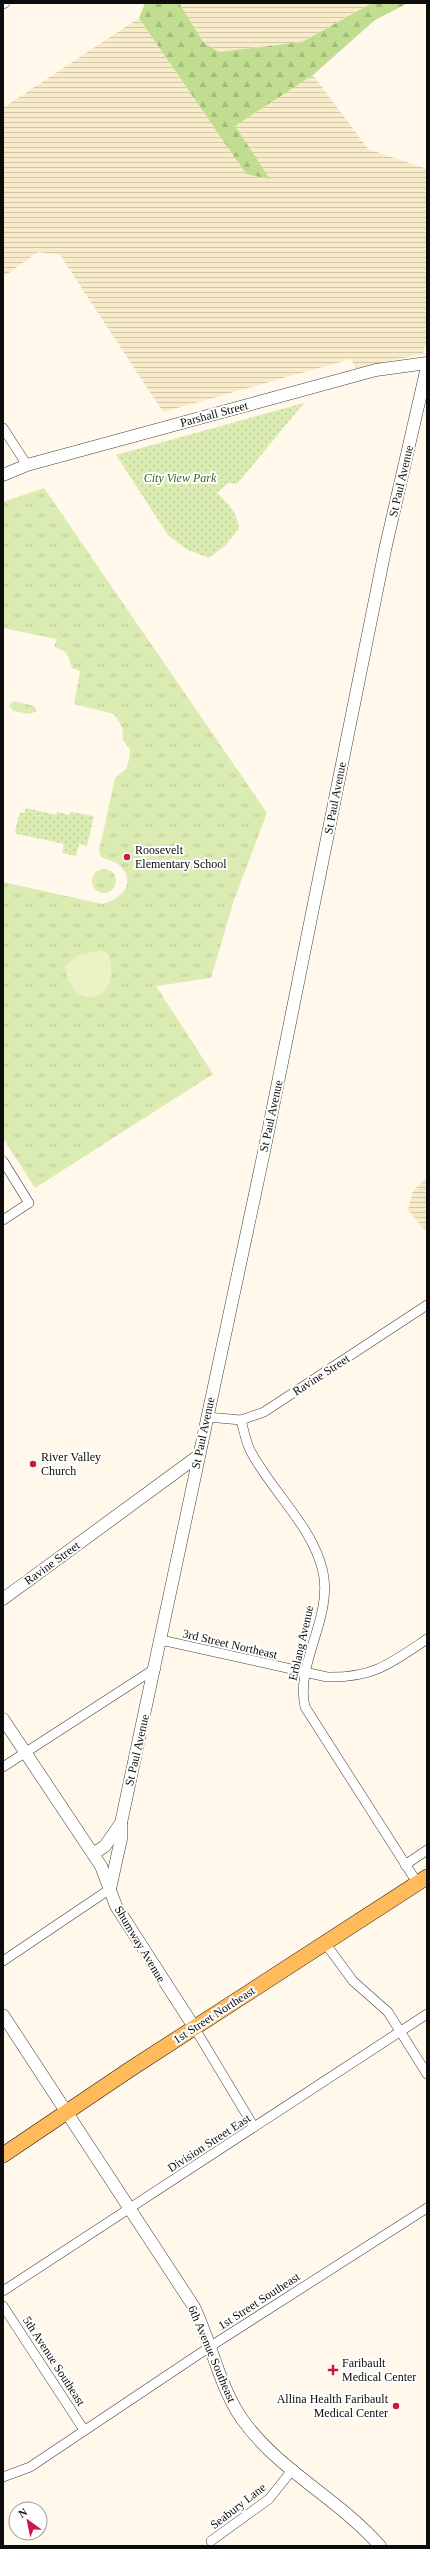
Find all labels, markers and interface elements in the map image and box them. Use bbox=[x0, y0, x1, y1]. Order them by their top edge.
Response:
street label: Parshall Street bbox=[179, 398, 250, 430]
street label: St Paul Avenue bbox=[386, 444, 416, 518]
park label: City View Park bbox=[144, 471, 217, 485]
street label: St Paul Avenue bbox=[321, 761, 349, 835]
place label: Roosevelt Elementary School bbox=[135, 843, 227, 871]
marker: Roosevelt Elementary School bbox=[122, 852, 132, 862]
street label: St Paul Avenue bbox=[257, 1079, 285, 1153]
street label: Ravine Street bbox=[290, 1351, 353, 1399]
street label: St Paul Avenue bbox=[189, 1396, 217, 1470]
place label: River Valley Church bbox=[41, 1450, 101, 1478]
marker: River Valley Church bbox=[28, 1459, 38, 1469]
street label: Ravine Street bbox=[22, 1538, 83, 1588]
street label: Erblang Avenue bbox=[286, 1604, 316, 1682]
street label: 3rd Street Northeast bbox=[181, 1626, 279, 1662]
street label: St Paul Avenue bbox=[122, 1713, 152, 1787]
street label: Shumway Avenue bbox=[112, 1903, 168, 1985]
street label: 1st Street Northeast bbox=[170, 1983, 258, 2047]
street label: Division Street East bbox=[165, 2111, 254, 2175]
street label: 1st Street Southeast bbox=[215, 2269, 303, 2333]
street label: 6th Avenue Southeast bbox=[185, 2304, 239, 2405]
street label: 5th Avenue Southeast bbox=[20, 2314, 88, 2409]
place label: Faribault Medical Center bbox=[342, 2356, 416, 2384]
marker: Faribault Medical Center bbox=[327, 2364, 339, 2376]
place label: Allina Health Faribault Medical Center bbox=[277, 2392, 389, 2420]
marker: Allina Health Faribault Medical Center bbox=[391, 2401, 401, 2411]
street label: Seabury Lane bbox=[208, 2480, 268, 2532]
north arrow bbox=[8, 2501, 48, 2541]
text: N bbox=[16, 2505, 29, 2520]

